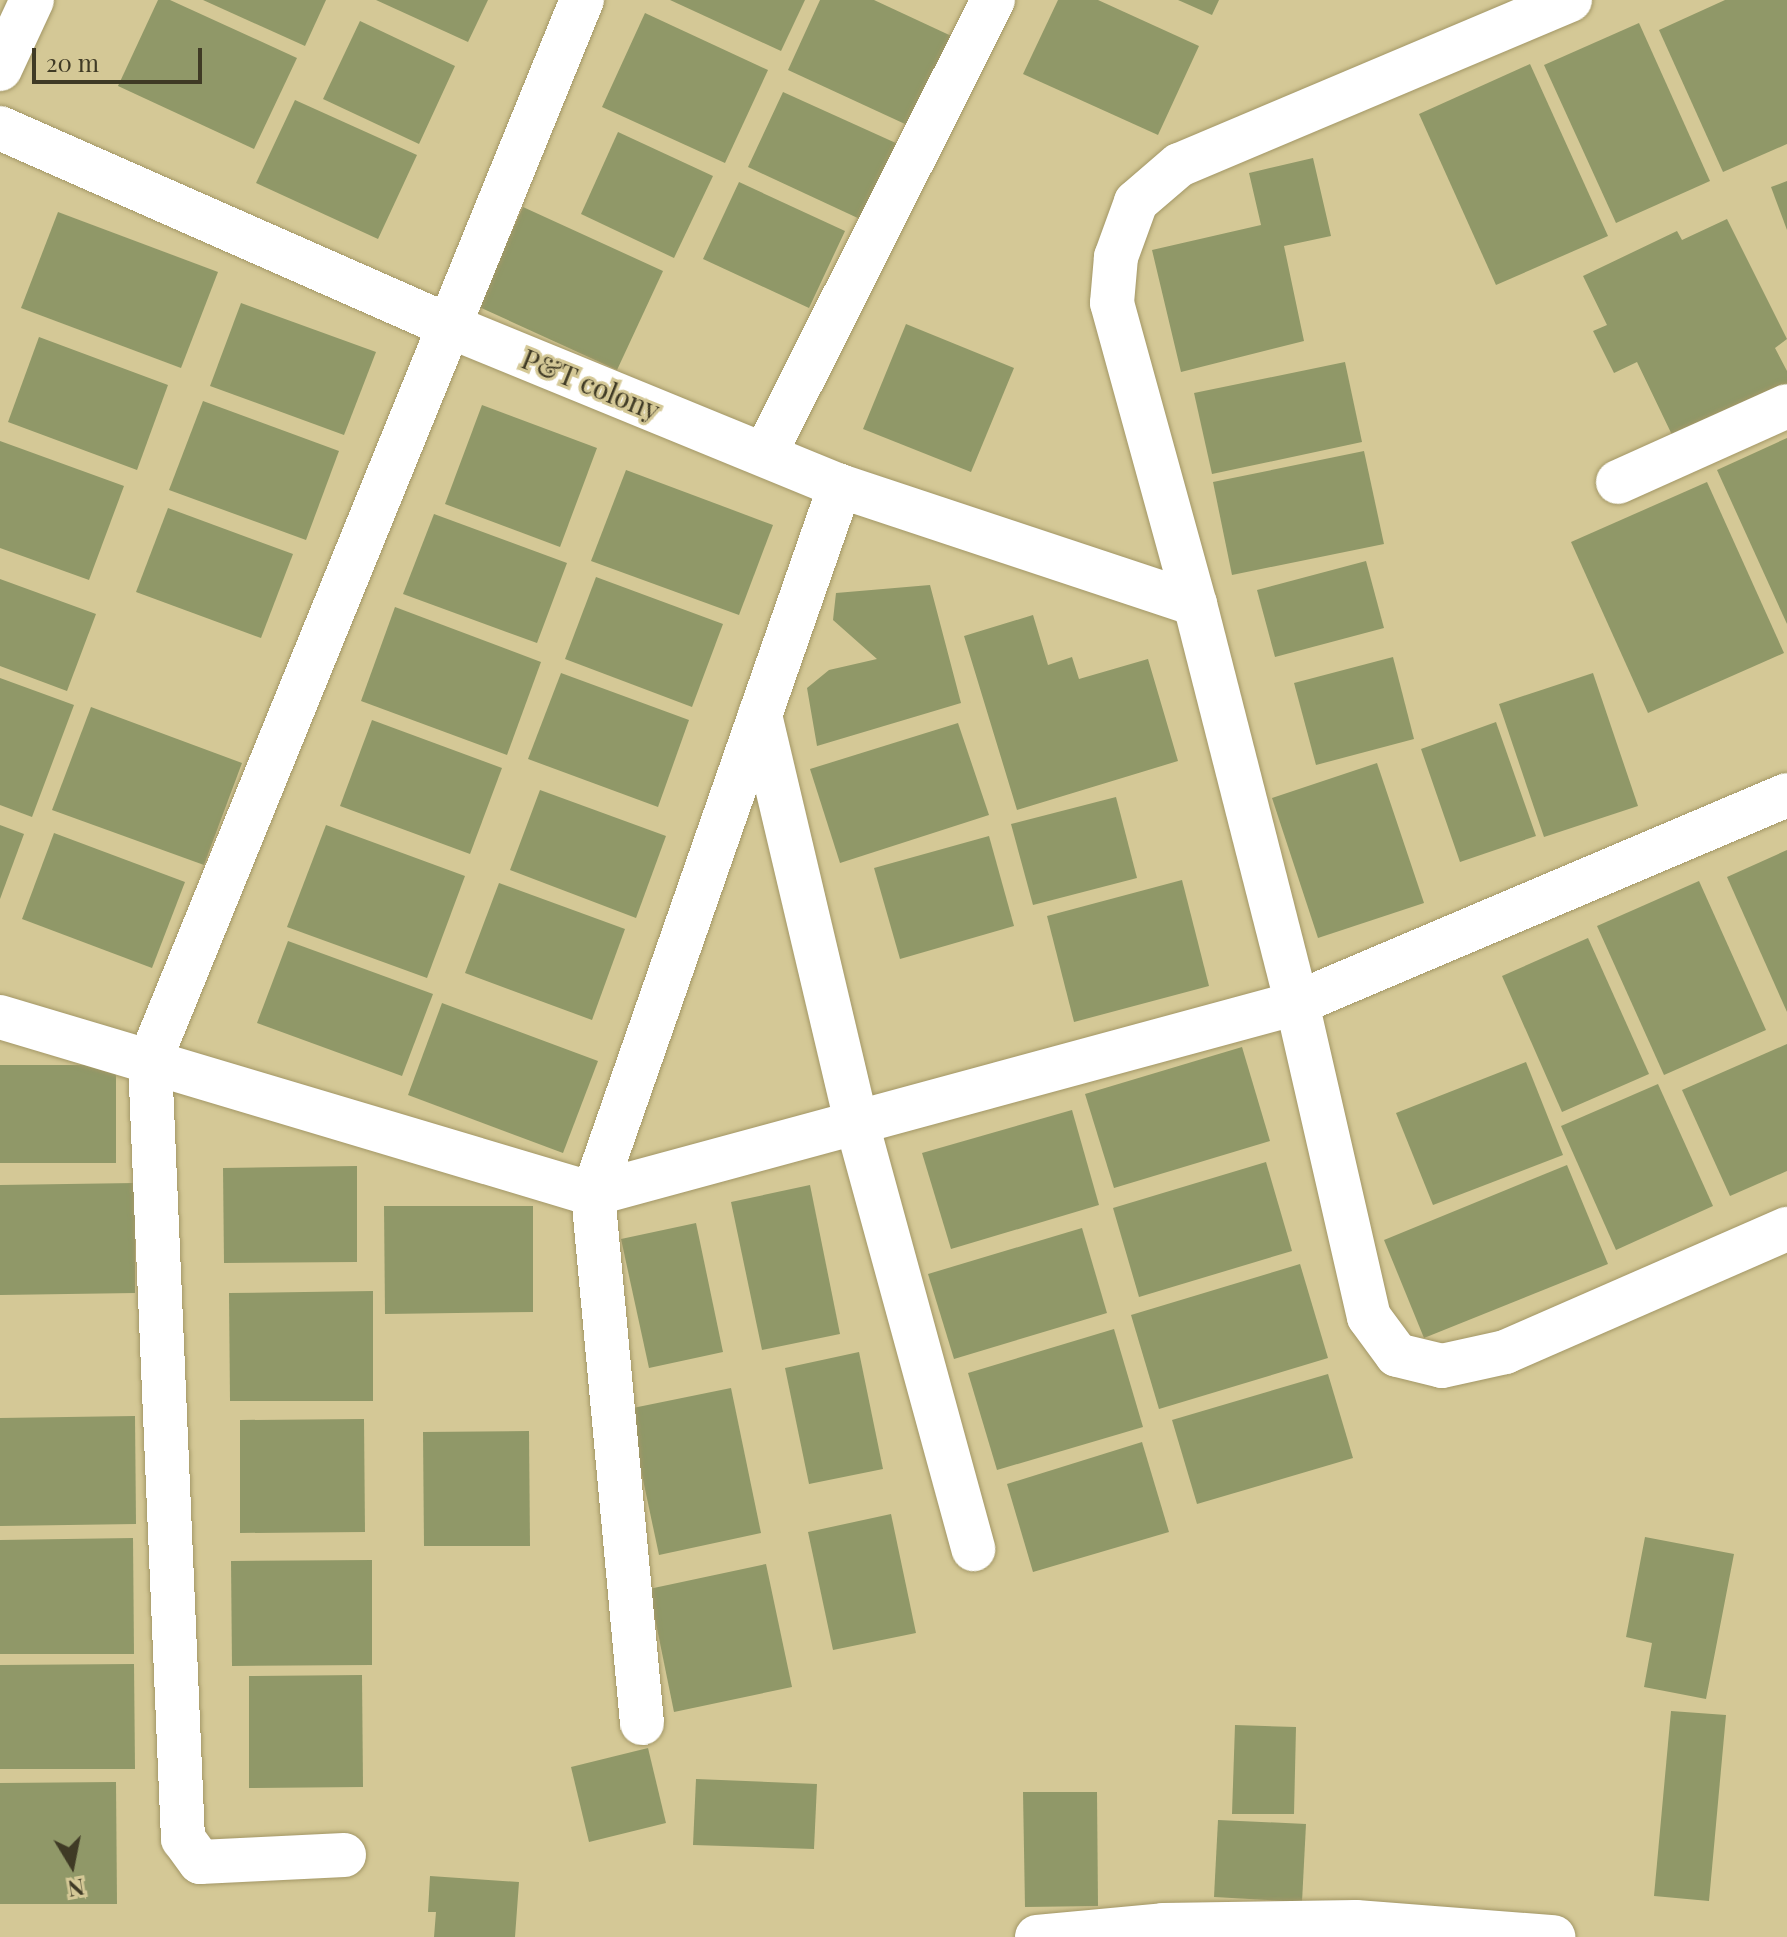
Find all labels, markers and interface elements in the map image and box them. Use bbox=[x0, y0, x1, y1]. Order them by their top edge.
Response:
scale bar bbox=[36, 32, 206, 82]
text: 20 m bbox=[46, 46, 99, 78]
street label: P&T colony bbox=[517, 341, 665, 427]
north arrow bbox=[32, 1825, 112, 1905]
text: N bbox=[66, 1872, 87, 1905]

